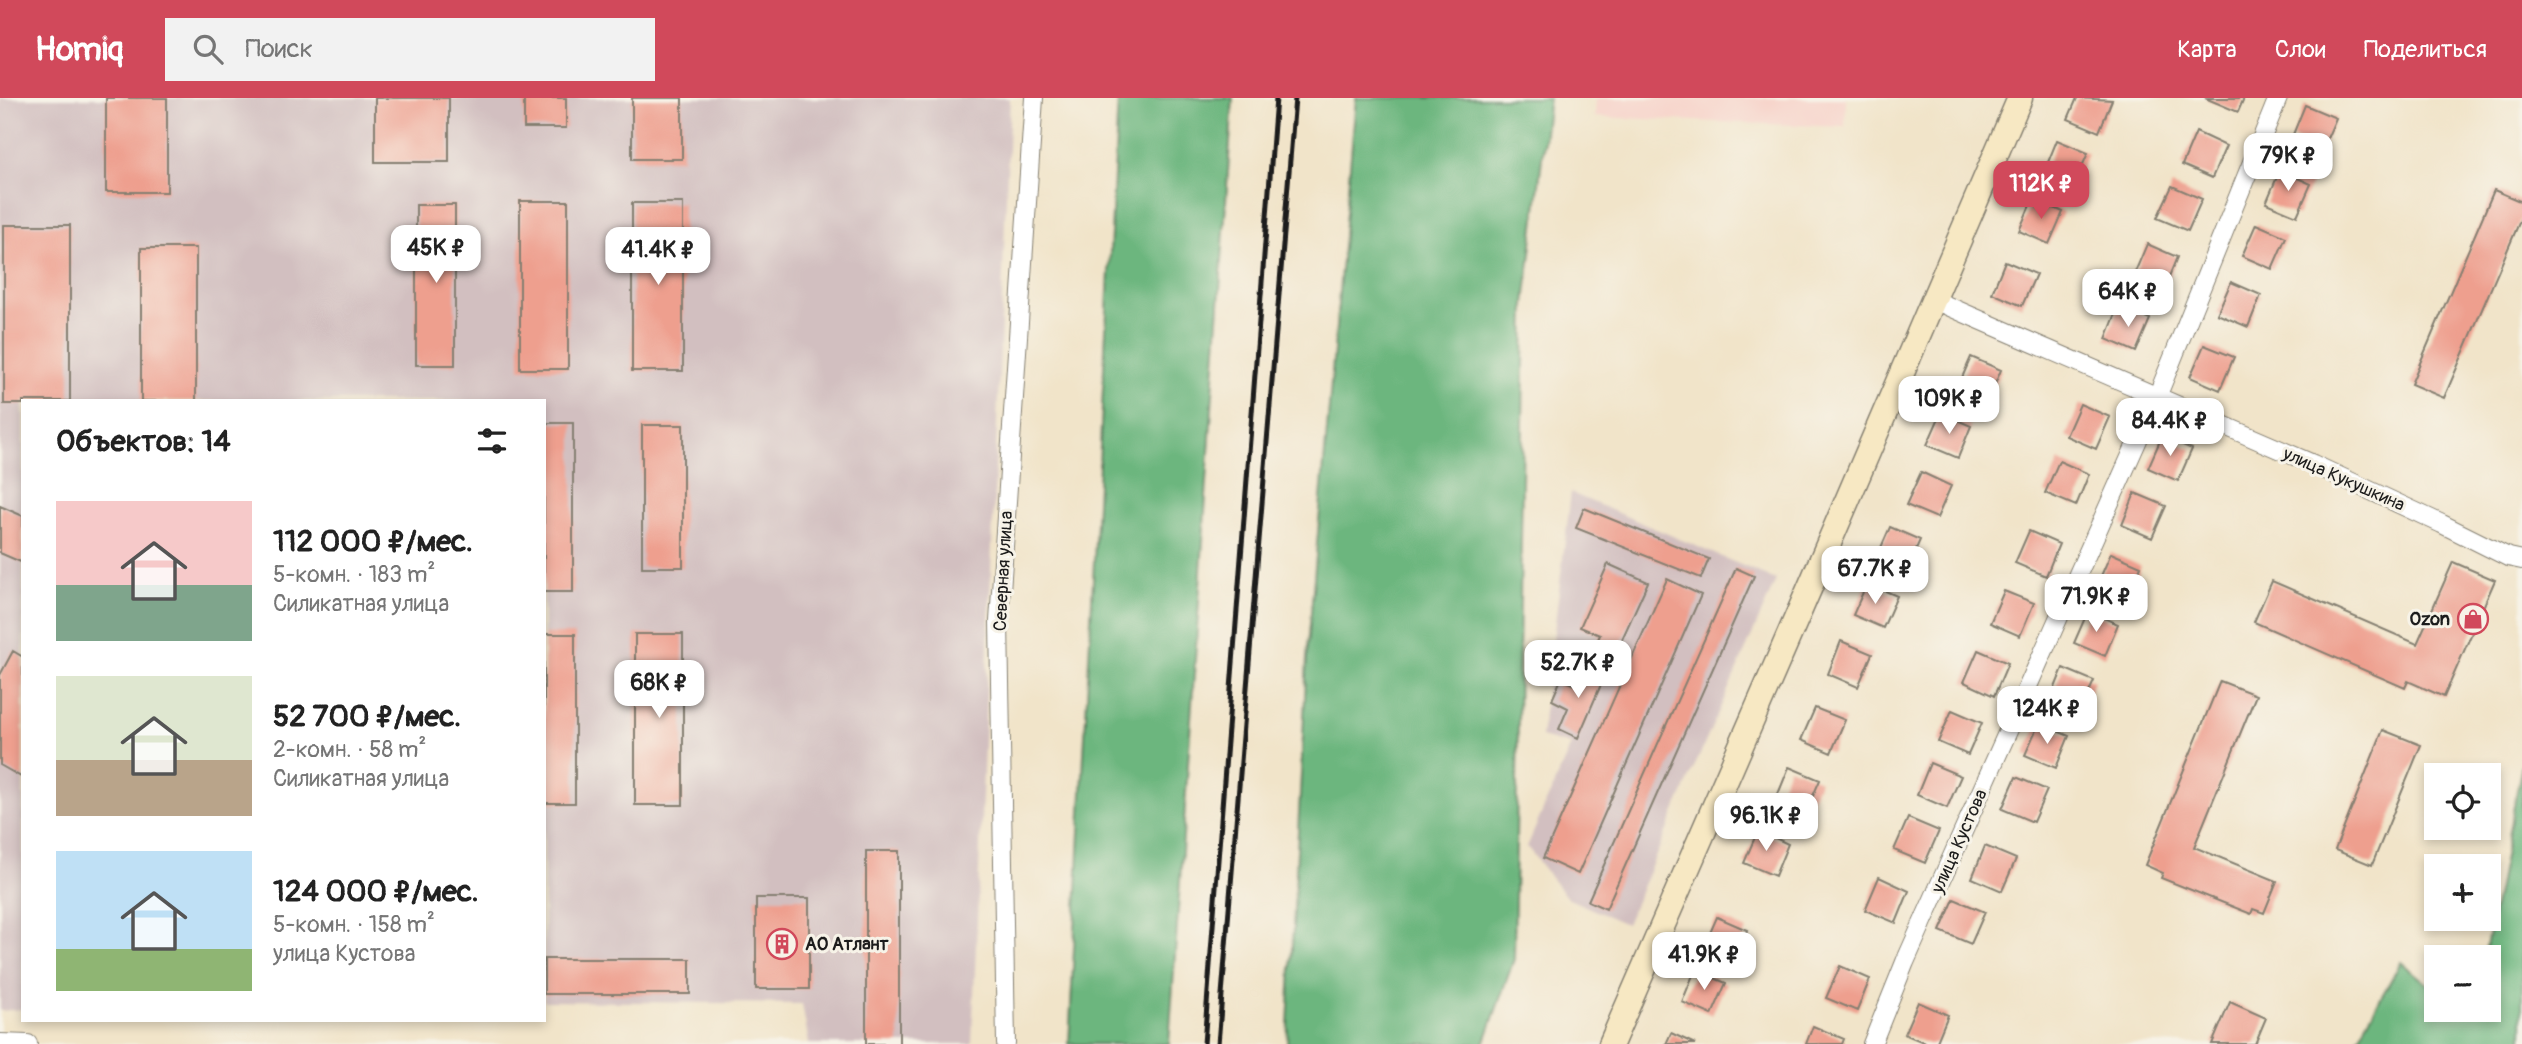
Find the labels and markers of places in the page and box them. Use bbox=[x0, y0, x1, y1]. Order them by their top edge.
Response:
pin: 79K ₽ bbox=[2239, 134, 2337, 193]
pin: 112K ₽ bbox=[1984, 162, 2098, 221]
pin: 45K ₽ bbox=[387, 226, 485, 285]
pin: 41.4K ₽ bbox=[593, 228, 723, 287]
pin: 64K ₽ bbox=[2079, 270, 2177, 329]
pin: 109K ₽ bbox=[1892, 376, 2006, 436]
pin: 84.4K ₽ bbox=[2105, 398, 2235, 458]
pin: 67.7K ₽ bbox=[1810, 546, 1940, 606]
pin: 71.9K ₽ bbox=[2031, 574, 2161, 634]
shop icon: Ozon bbox=[2456, 602, 2490, 636]
place label: Ozon bbox=[2410, 608, 2450, 631]
pin: 52.7K ₽ bbox=[1513, 640, 1643, 700]
pin: 68K ₽ bbox=[610, 660, 708, 720]
pin: 124K ₽ bbox=[1990, 686, 2104, 746]
pin: 96.1K ₽ bbox=[1701, 794, 1831, 853]
building icon: АО Атлант bbox=[765, 927, 799, 961]
pin: 41.9K ₽ bbox=[1639, 932, 1769, 992]
place label: АО Атлант bbox=[805, 933, 890, 956]

